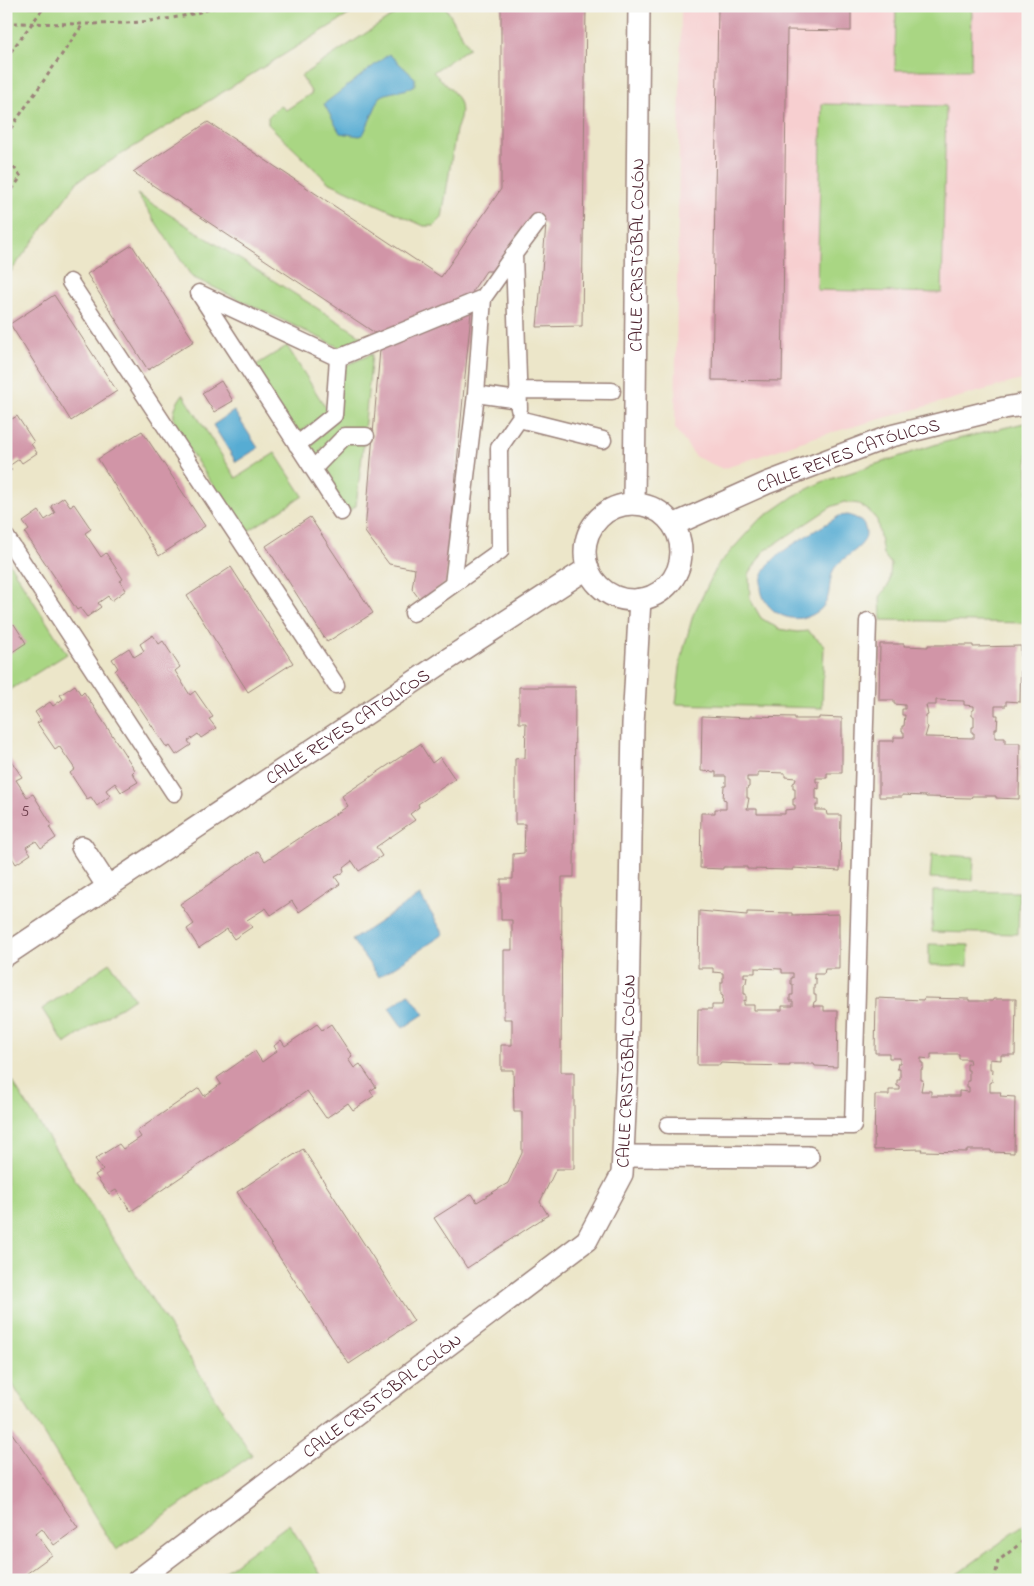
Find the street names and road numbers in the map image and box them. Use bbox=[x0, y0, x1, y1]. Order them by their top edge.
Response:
street label: CALLE CRISTÓBAL COLÓN bbox=[625, 158, 652, 352]
street label: CALLE REYES CATÓLICOS bbox=[753, 413, 943, 501]
street label: CALLE REYES CATÓLICOS bbox=[261, 664, 436, 792]
street label: CALLE CRISTÓBAL COLÓN bbox=[611, 974, 644, 1169]
street label: CALLE CRISTÓBAL COLÓN bbox=[298, 1328, 468, 1466]

